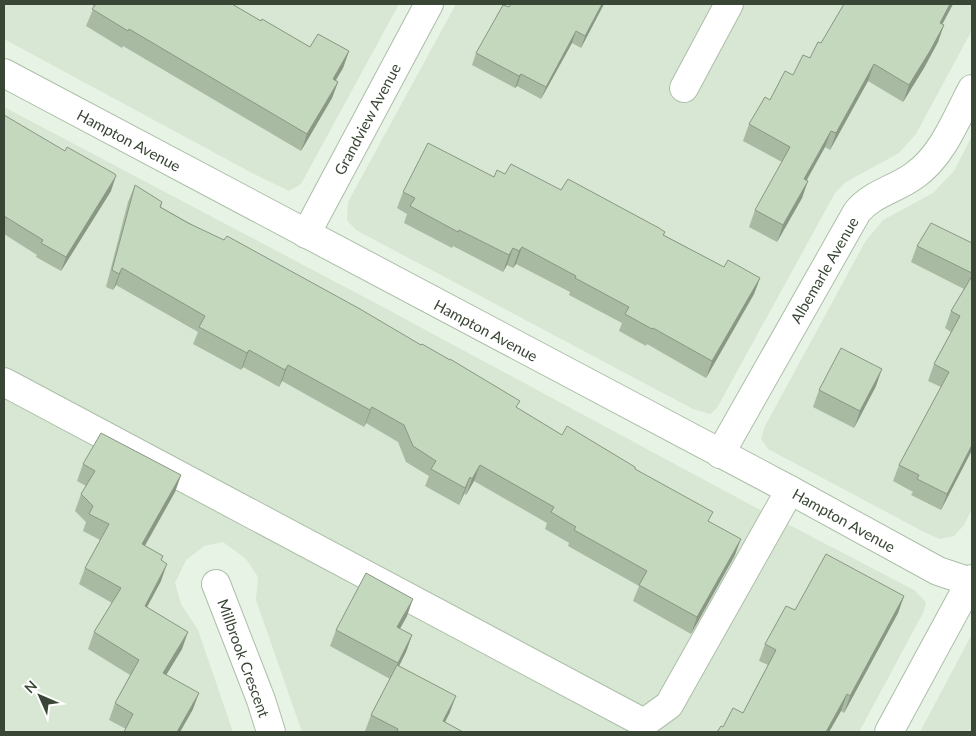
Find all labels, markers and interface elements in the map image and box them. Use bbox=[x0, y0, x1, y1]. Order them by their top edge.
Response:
street label: Grandview Avenue bbox=[330, 60, 404, 178]
street label: Hampton Avenue bbox=[74, 105, 184, 175]
street label: Albemarle Avenue bbox=[786, 214, 862, 326]
street label: Hampton Avenue bbox=[431, 295, 541, 365]
street label: Hampton Avenue bbox=[790, 484, 899, 556]
street label: Millbrook Crescent bbox=[214, 596, 274, 720]
north arrow bbox=[15, 671, 65, 721]
text: N bbox=[21, 677, 40, 696]

